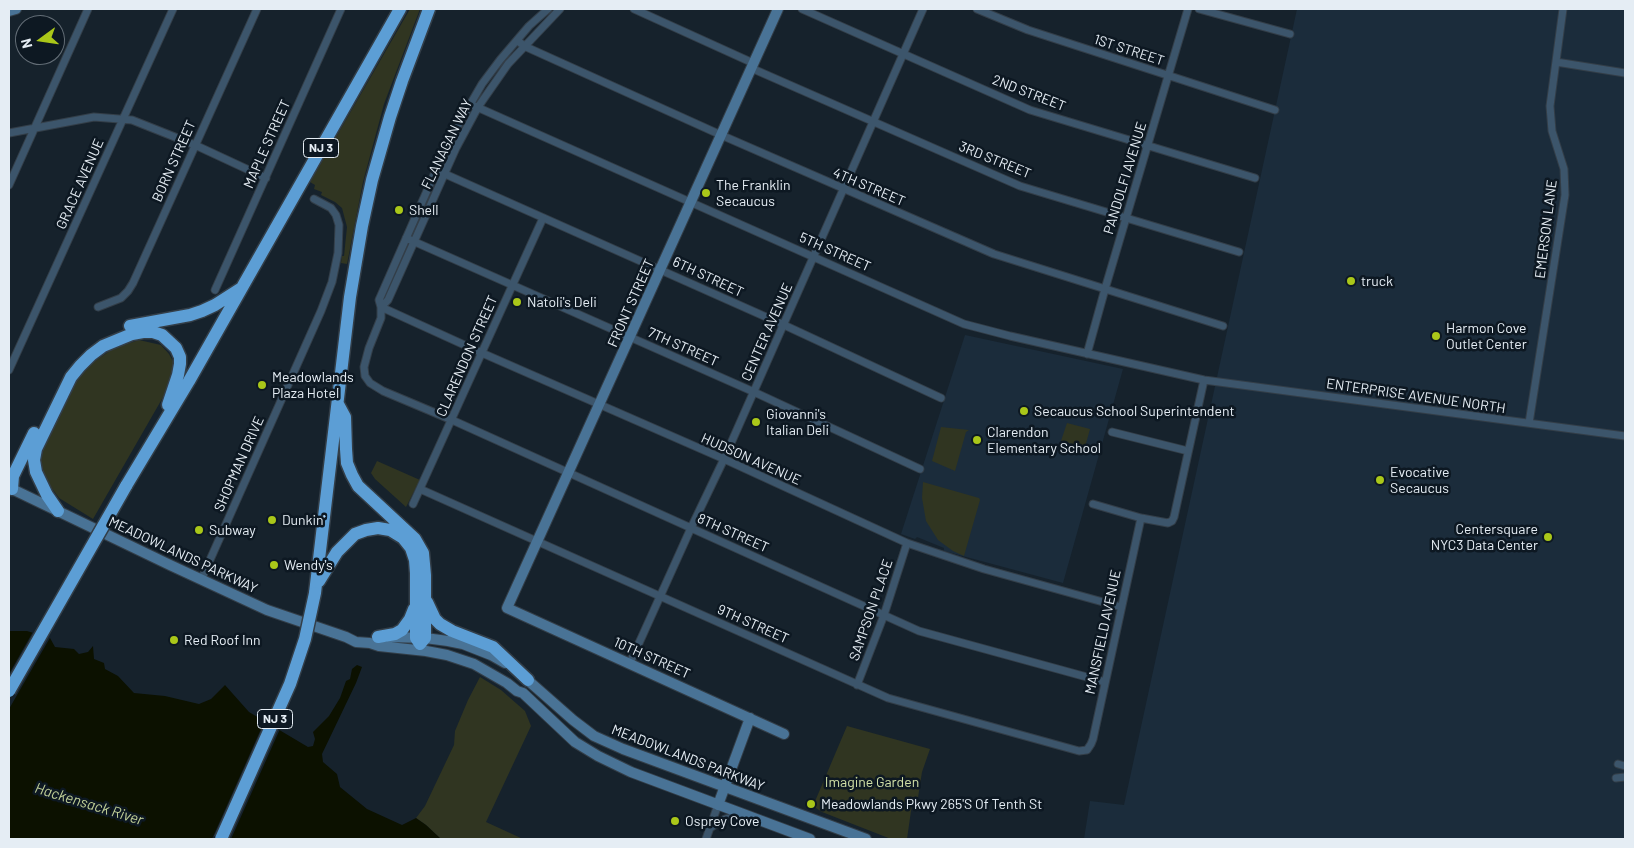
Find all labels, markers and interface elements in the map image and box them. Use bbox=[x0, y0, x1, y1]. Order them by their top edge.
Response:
north arrow bbox=[15, 15, 65, 65]
street label: 1ST STREET bbox=[1092, 31, 1166, 69]
text: N bbox=[17, 37, 35, 50]
street label: 2ND STREET bbox=[990, 71, 1068, 115]
street label: FLANAGAN WAY bbox=[418, 96, 476, 192]
street label: MAPLE STREET bbox=[240, 97, 294, 191]
street label: BORN STREET bbox=[149, 118, 199, 204]
street label: PANDOLFI AVENUE bbox=[1100, 120, 1150, 236]
street label: GRACE AVENUE bbox=[53, 136, 107, 232]
road number: NJ 3 bbox=[304, 138, 338, 158]
street label: 3RD STREET bbox=[956, 138, 1034, 182]
street label: 4TH STREET bbox=[830, 164, 908, 210]
place label: The Franklin Secaucus bbox=[716, 177, 791, 210]
street label: EMERSON LANE bbox=[1532, 179, 1560, 279]
marker: The Franklin Secaucus bbox=[700, 187, 712, 199]
place label: Shell bbox=[409, 202, 439, 218]
marker: Shell bbox=[393, 204, 405, 216]
street label: 5TH STREET bbox=[797, 229, 873, 275]
street label: 6TH STREET bbox=[670, 253, 746, 301]
street label: FRONT STREET bbox=[604, 256, 658, 350]
place label: truck bbox=[1361, 273, 1393, 289]
marker: truck bbox=[1345, 275, 1357, 287]
street label: CENTER AVENUE bbox=[738, 280, 796, 384]
street label: CLARENDON STREET bbox=[433, 293, 501, 419]
place label: Natoli's Deli bbox=[527, 294, 597, 310]
marker: Natoli's Deli bbox=[511, 296, 523, 308]
place label: Harmon Cove Outlet Center bbox=[1446, 320, 1527, 352]
street label: 7TH STREET bbox=[645, 324, 721, 370]
marker: Harmon Cove Outlet Center bbox=[1430, 330, 1442, 342]
place label: Meadowlands Plaza Hotel bbox=[272, 369, 354, 402]
street label: ENTERPRISE AVENUE NORTH bbox=[1325, 375, 1507, 417]
marker: Meadowlands Plaza Hotel bbox=[256, 379, 268, 391]
place label: Secaucus School Superintendent bbox=[1034, 403, 1235, 419]
marker: Secaucus School Superintendent bbox=[1018, 405, 1030, 417]
place label: Giovanni's Italian Deli bbox=[766, 406, 829, 438]
street label: SHOPMAN DRIVE bbox=[210, 414, 268, 514]
marker: Giovanni's Italian Deli bbox=[750, 416, 762, 428]
place label: Clarendon Elementary School bbox=[987, 424, 1101, 457]
street label: HUDSON AVENUE bbox=[699, 429, 803, 489]
marker: Clarendon Elementary School bbox=[971, 434, 983, 446]
place label: Evocative Secaucus bbox=[1390, 464, 1449, 497]
marker: Evocative Secaucus bbox=[1374, 474, 1386, 486]
street label: 8TH STREET bbox=[695, 510, 771, 556]
place label: Dunkin' bbox=[282, 512, 325, 528]
street label: MEADOWLANDS PARKWAY bbox=[106, 513, 260, 597]
marker: Dunkin' bbox=[266, 514, 278, 526]
place label: Centersquare NYC3 Data Center bbox=[1431, 521, 1538, 554]
place label: Subway bbox=[209, 522, 256, 538]
marker: Subway bbox=[193, 524, 205, 536]
marker: Centersquare NYC3 Data Center bbox=[1542, 531, 1554, 543]
place label: Wendy's bbox=[284, 557, 333, 573]
street label: SAMPSON PLACE bbox=[846, 557, 896, 663]
marker: Wendy's bbox=[268, 559, 280, 571]
street label: MANSFIELD AVENUE bbox=[1082, 568, 1124, 696]
street label: 9TH STREET bbox=[715, 601, 791, 647]
place label: Red Roof Inn bbox=[184, 632, 261, 648]
marker: Red Roof Inn bbox=[168, 634, 180, 646]
street label: 10TH STREET bbox=[611, 634, 693, 682]
road number: NJ 3 bbox=[258, 710, 292, 729]
street label: MEADOWLANDS PARKWAY bbox=[609, 721, 767, 795]
park label: Imagine Garden bbox=[825, 774, 919, 790]
water label: Hackensack River bbox=[33, 779, 145, 829]
place label: Meadowlands Pkwy 265'S Of Tenth St bbox=[821, 796, 1042, 812]
marker: Meadowlands Pkwy 265'S Of Tenth St bbox=[805, 798, 817, 810]
place label: Osprey Cove bbox=[685, 813, 759, 829]
marker: Osprey Cove bbox=[669, 815, 681, 827]

